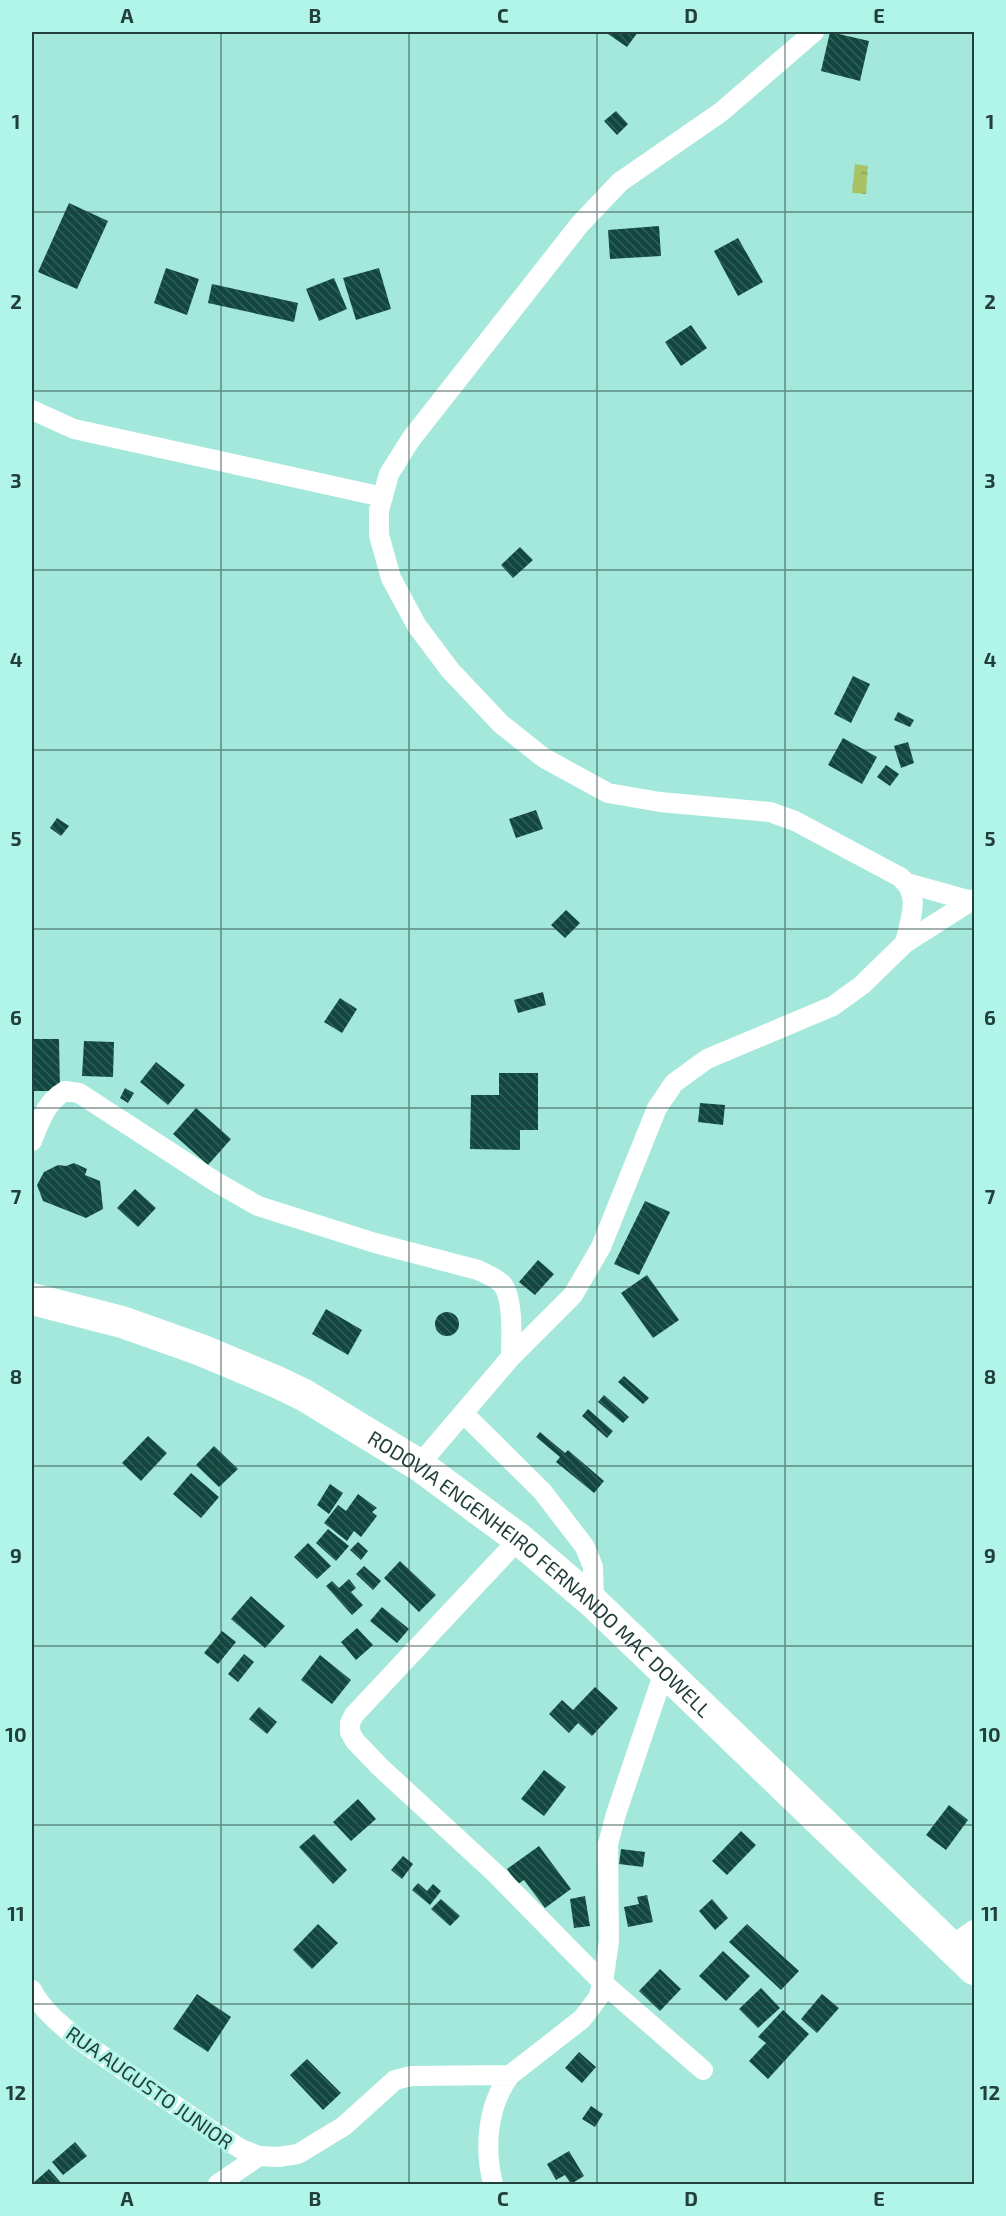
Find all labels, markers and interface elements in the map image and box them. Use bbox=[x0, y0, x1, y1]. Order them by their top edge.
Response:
text: A bbox=[120, 3, 134, 27]
text: B bbox=[309, 3, 321, 27]
text: C bbox=[497, 3, 509, 27]
text: D bbox=[684, 3, 698, 27]
text: E bbox=[873, 3, 885, 27]
text: 1 bbox=[12, 109, 20, 133]
text: 1 bbox=[986, 109, 994, 133]
text: 2 bbox=[10, 289, 22, 313]
text: 2 bbox=[984, 289, 996, 313]
text: 3 bbox=[10, 468, 22, 492]
text: 3 bbox=[984, 468, 996, 492]
text: 4 bbox=[10, 647, 23, 671]
text: 4 bbox=[984, 647, 997, 671]
text: 5 bbox=[10, 826, 22, 850]
text: 5 bbox=[984, 826, 996, 850]
text: 6 bbox=[10, 1005, 22, 1029]
text: 6 bbox=[984, 1005, 996, 1029]
text: 7 bbox=[11, 1184, 22, 1208]
text: 7 bbox=[985, 1184, 996, 1208]
text: 8 bbox=[10, 1364, 22, 1388]
text: 8 bbox=[984, 1364, 996, 1388]
street label: RODOVIA ENGENHEIRO FERNANDO MAC DOWELL bbox=[364, 1425, 717, 1722]
text: 9 bbox=[10, 1543, 22, 1567]
text: 9 bbox=[984, 1543, 996, 1567]
text: 10 bbox=[5, 1722, 27, 1746]
text: 10 bbox=[979, 1722, 1001, 1746]
text: 11 bbox=[7, 1901, 25, 1925]
text: 11 bbox=[981, 1901, 999, 1925]
street label: RUA AUGUSTO JUNIOR bbox=[62, 2020, 238, 2154]
text: 12 bbox=[6, 2080, 26, 2104]
text: 12 bbox=[980, 2080, 1000, 2104]
text: A bbox=[120, 2186, 134, 2210]
text: B bbox=[309, 2186, 321, 2210]
text: C bbox=[497, 2186, 509, 2210]
text: D bbox=[684, 2186, 698, 2210]
text: E bbox=[873, 2186, 885, 2210]

